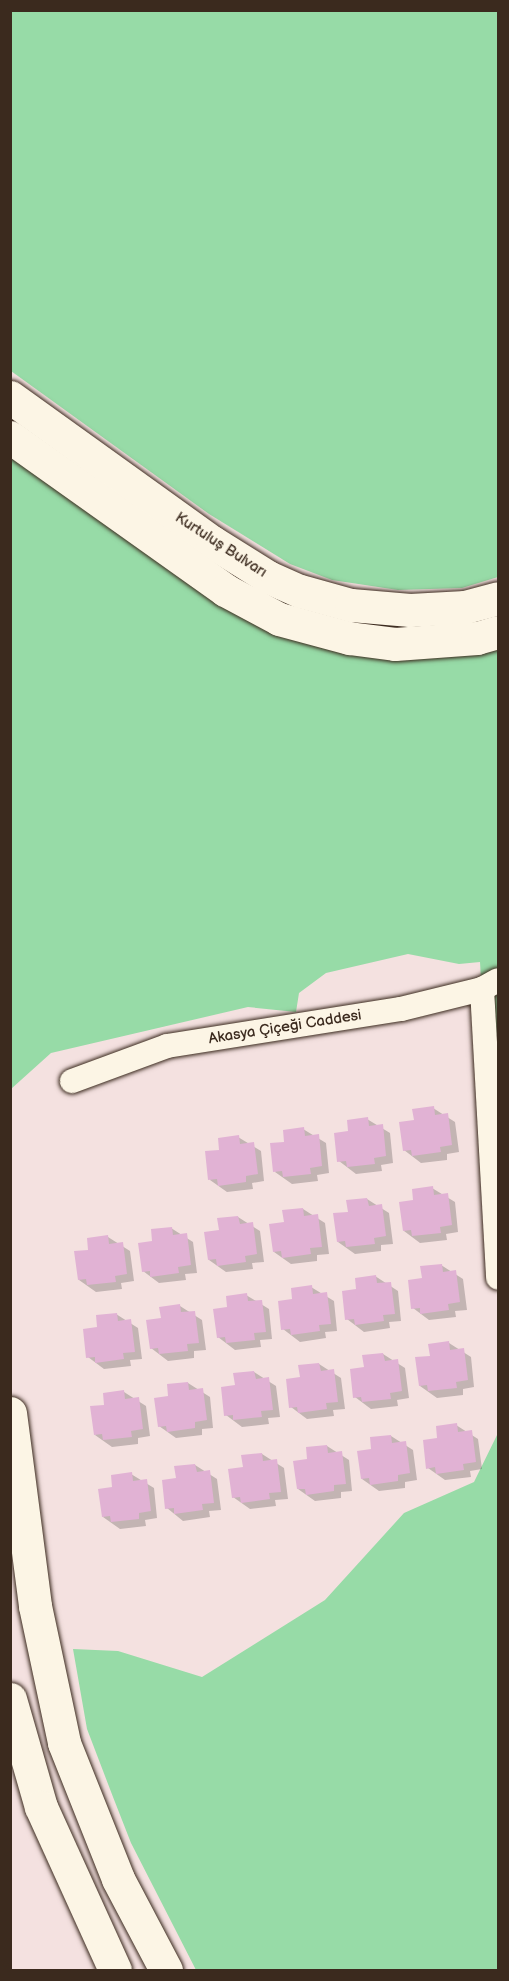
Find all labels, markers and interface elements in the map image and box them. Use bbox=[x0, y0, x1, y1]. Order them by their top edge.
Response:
street label: Kurtuluş Bulvarı bbox=[172, 509, 270, 581]
street label: Akasya Çiçeği Caddesi bbox=[207, 1006, 363, 1048]

